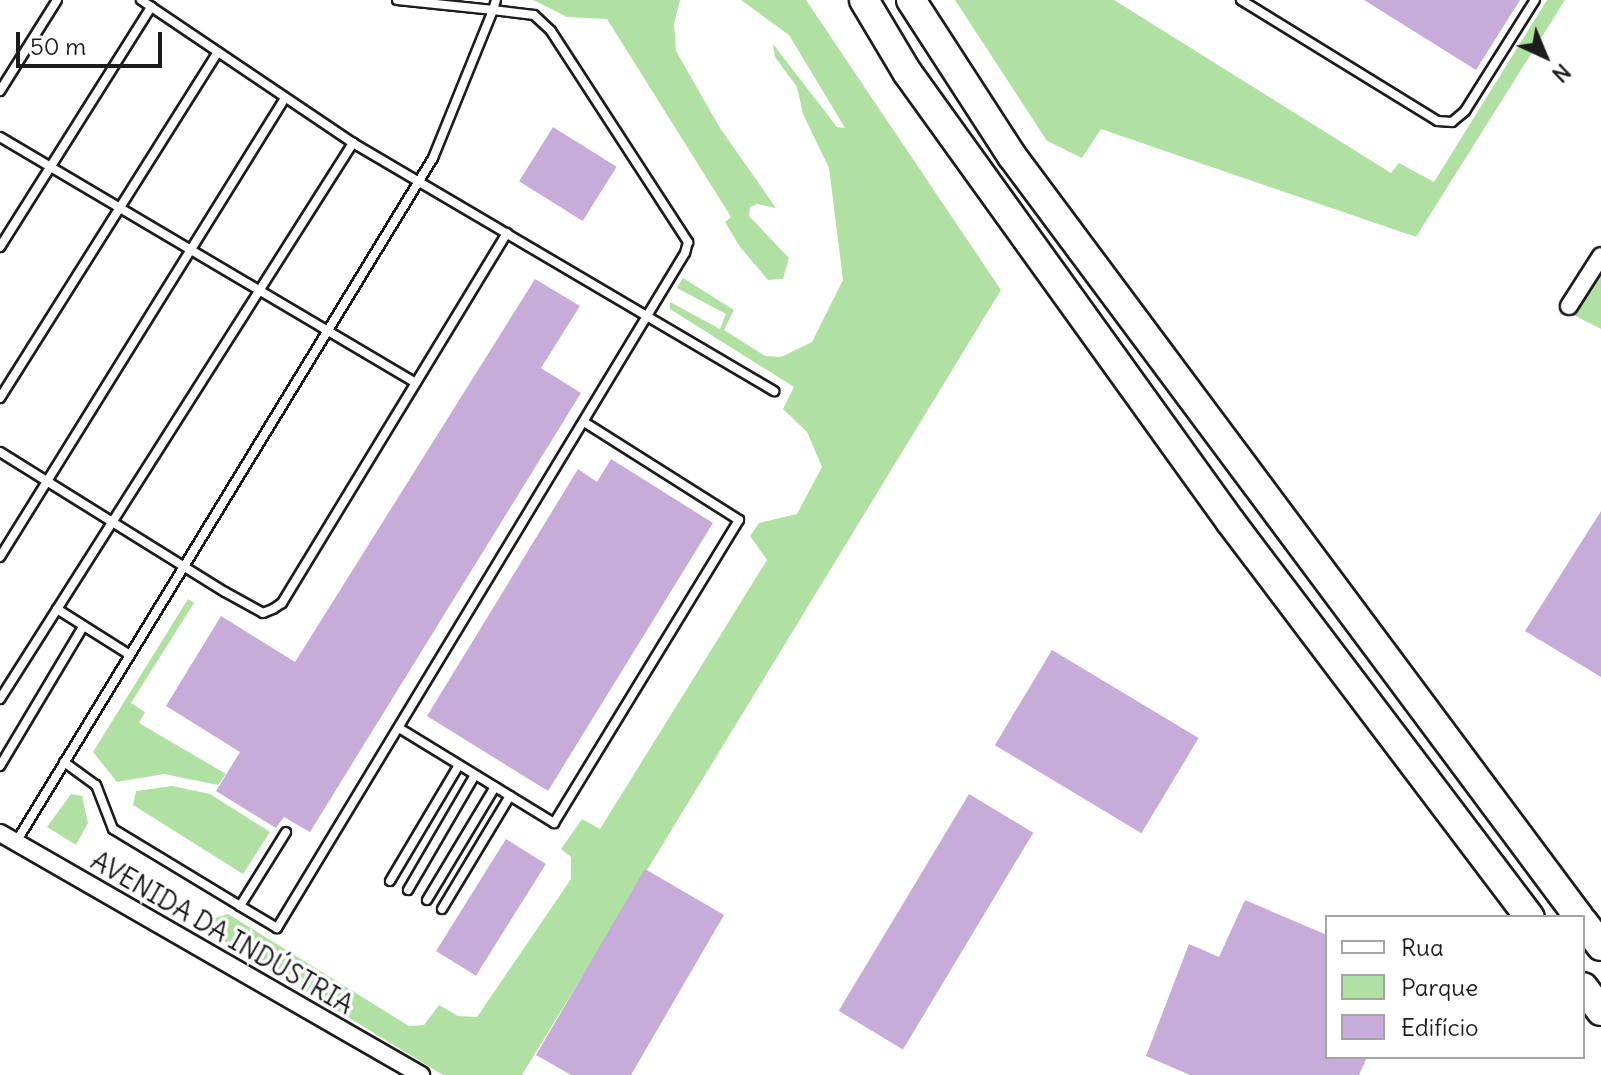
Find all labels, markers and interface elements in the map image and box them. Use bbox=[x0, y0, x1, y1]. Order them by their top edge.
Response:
scale bar bbox=[20, 16, 166, 66]
north arrow bbox=[1505, 16, 1585, 96]
text: 50 m bbox=[30, 31, 86, 61]
text: N bbox=[1546, 58, 1577, 89]
street label: AVENIDA DA INDÚSTRIA bbox=[85, 845, 359, 1021]
legend bbox=[1325, 915, 1585, 1059]
text: Rua bbox=[1401, 932, 1444, 962]
text: Parque bbox=[1401, 972, 1478, 1002]
text: Edifício bbox=[1401, 1012, 1479, 1042]

